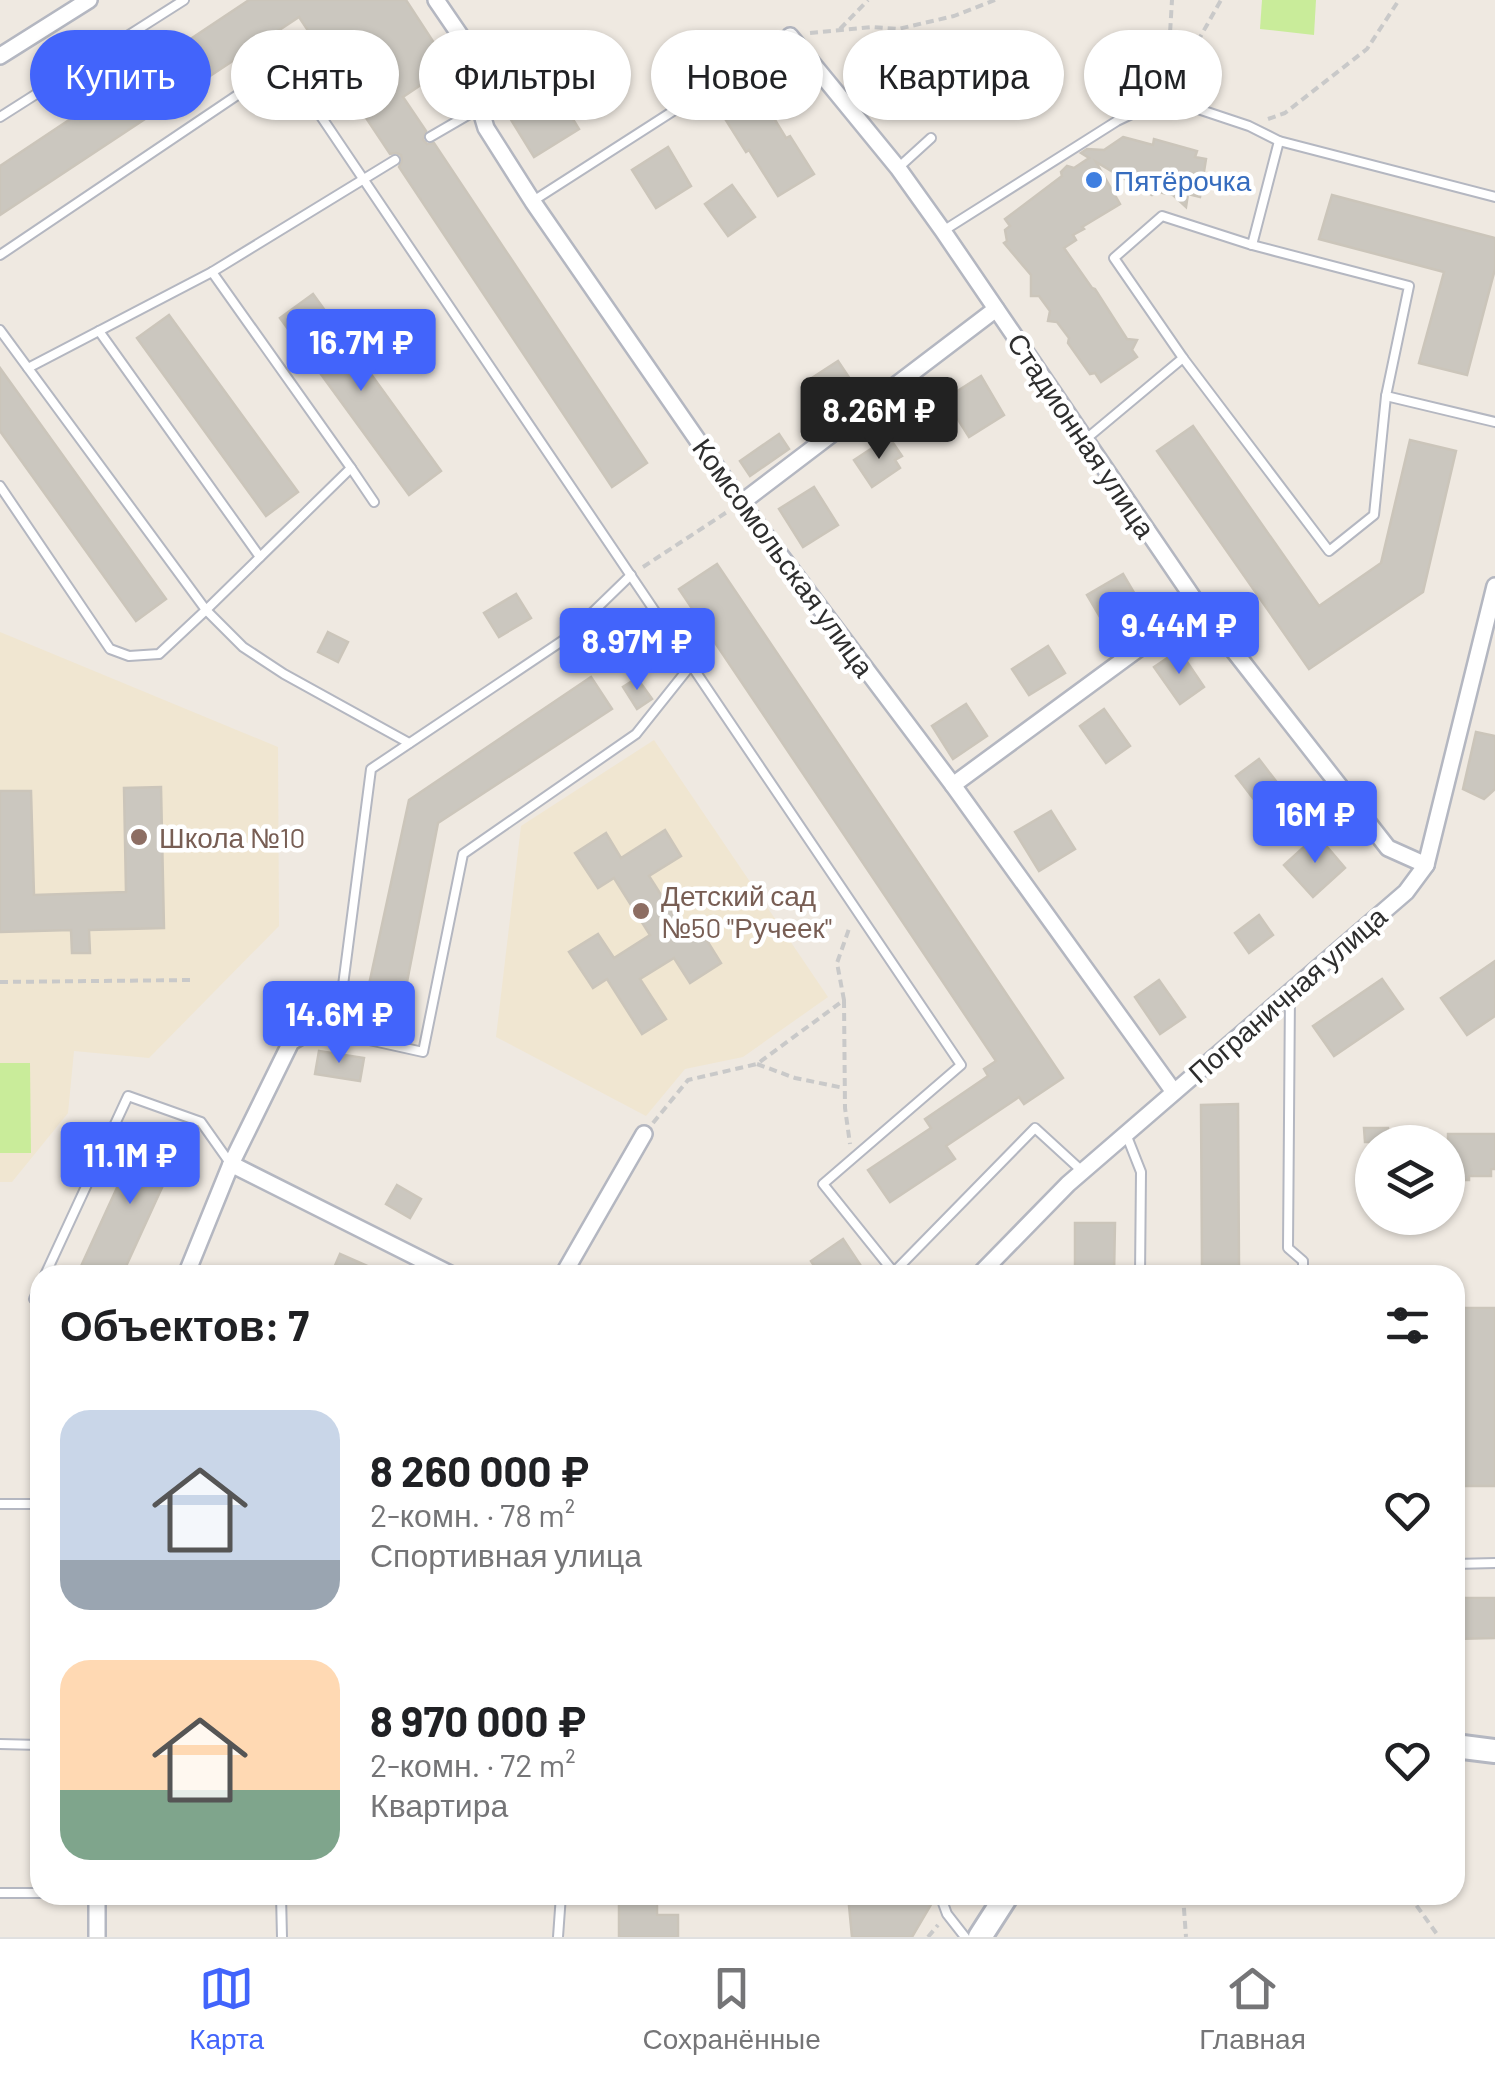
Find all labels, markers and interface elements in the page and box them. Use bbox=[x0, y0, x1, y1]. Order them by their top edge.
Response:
chip: Купить bbox=[30, 30, 211, 120]
chip: Снять bbox=[231, 30, 399, 120]
chip: Фильтры bbox=[419, 30, 631, 120]
chip: Новое bbox=[651, 30, 823, 120]
chip: Квартира bbox=[843, 30, 1064, 120]
chip: Дом bbox=[1084, 30, 1222, 120]
place label: Пятёрочка bbox=[1114, 163, 1252, 197]
marker: Пятёрочка bbox=[1083, 169, 1105, 191]
pin: 16.7M ₽ bbox=[269, 309, 453, 394]
text: 16.7M ₽ bbox=[309, 322, 413, 360]
street label: Стадионная улица bbox=[1001, 326, 1163, 544]
pin: 8.26M ₽ bbox=[787, 377, 971, 462]
text: 8.26M ₽ bbox=[823, 390, 935, 428]
street label: Комсомольская улица bbox=[686, 431, 882, 683]
pin: 9.44M ₽ bbox=[1087, 592, 1271, 677]
text: 9.44M ₽ bbox=[1121, 605, 1237, 643]
pin: 8.97M ₽ bbox=[545, 608, 729, 693]
text: 8.97M ₽ bbox=[582, 621, 692, 659]
pin: 16M ₽ bbox=[1245, 781, 1385, 866]
text: 16M ₽ bbox=[1275, 794, 1355, 832]
place label: Школа №10 bbox=[159, 820, 305, 854]
marker: Школа №10 bbox=[128, 826, 150, 848]
place label: Детский сад №50 "Ручеек" bbox=[661, 878, 832, 944]
street label: Пограничная улица bbox=[1181, 898, 1393, 1089]
marker: Детский сад №50 "Ручеек" bbox=[630, 900, 652, 922]
pin: 14.6M ₽ bbox=[247, 981, 431, 1066]
text: 14.6M ₽ bbox=[285, 994, 393, 1032]
pin: 11.1M ₽ bbox=[38, 1122, 222, 1207]
map controls bbox=[1355, 1125, 1465, 1235]
button: layers bbox=[1355, 1125, 1465, 1235]
text: 11.1M ₽ bbox=[83, 1135, 177, 1173]
icon: filters bbox=[1380, 1298, 1435, 1353]
text: Объектов: 7 bbox=[60, 1299, 309, 1349]
text: 8 260 000 ₽ bbox=[370, 1445, 589, 1495]
icon: home bbox=[140, 1450, 260, 1570]
icon: heart bbox=[1380, 1483, 1435, 1538]
text: 2-комн. · 78 m² bbox=[370, 1495, 575, 1533]
text: Спортивная улица bbox=[370, 1535, 642, 1573]
text: 8 970 000 ₽ bbox=[370, 1695, 586, 1745]
icon: home bbox=[140, 1700, 260, 1820]
icon: heart bbox=[1380, 1733, 1435, 1788]
text: 2-комн. · 72 m² bbox=[370, 1745, 576, 1783]
text: Квартира bbox=[370, 1785, 508, 1823]
tab: Карта bbox=[189, 1961, 264, 2056]
tab: Сохранённые bbox=[643, 1961, 821, 2056]
tab: Главная bbox=[1199, 1961, 1306, 2056]

